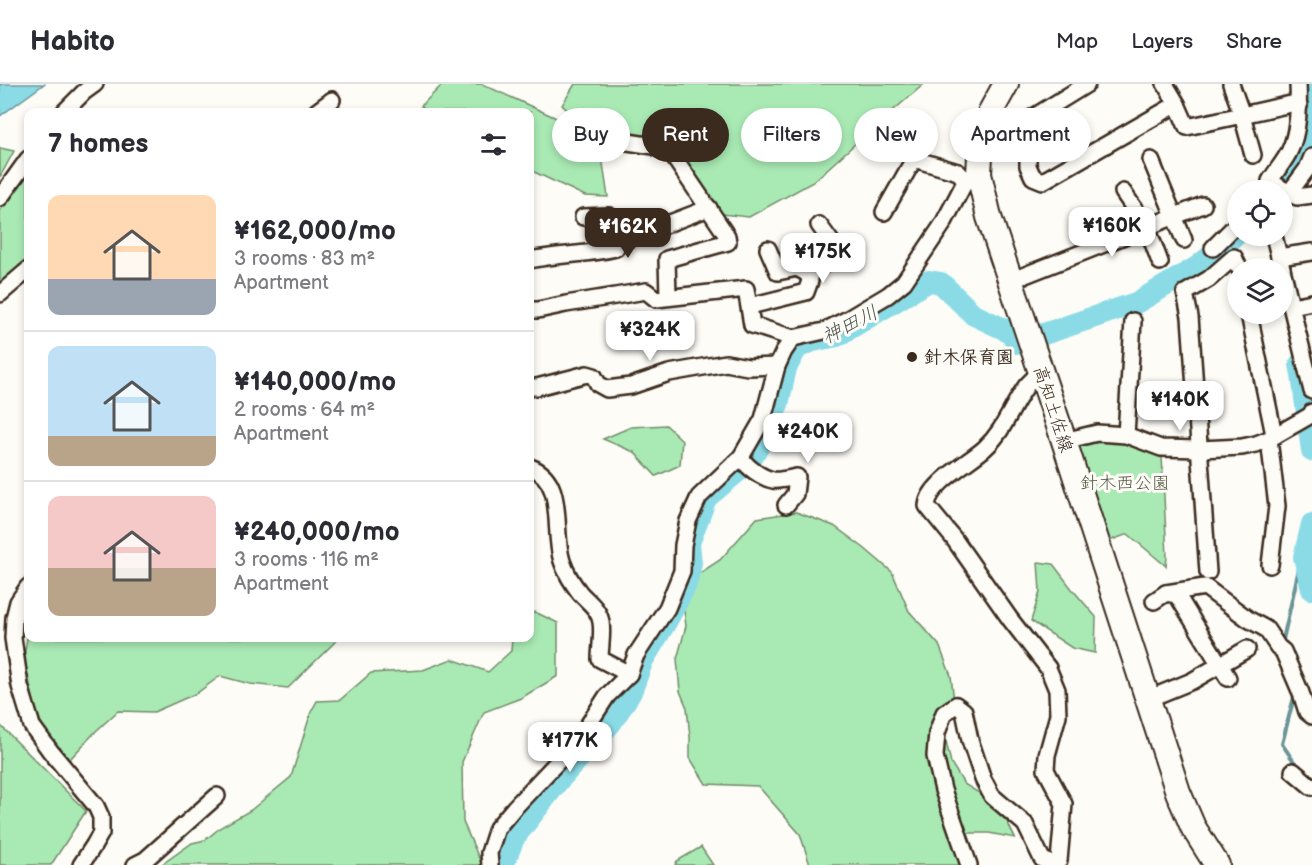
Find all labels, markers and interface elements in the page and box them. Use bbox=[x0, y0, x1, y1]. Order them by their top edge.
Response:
text: Habito bbox=[30, 25, 115, 58]
text: Map bbox=[1056, 29, 1098, 54]
text: Layers bbox=[1131, 29, 1193, 54]
text: Share bbox=[1226, 29, 1282, 54]
chip: Buy bbox=[552, 108, 630, 162]
chip: Rent bbox=[642, 108, 729, 162]
chip: Filters bbox=[741, 108, 842, 162]
chip: New bbox=[854, 108, 938, 162]
chip: Apartment bbox=[950, 108, 1091, 162]
icon: filters bbox=[477, 128, 510, 161]
text: 7 homes bbox=[48, 129, 148, 160]
map controls bbox=[1227, 180, 1293, 324]
button: locate bbox=[1227, 180, 1293, 246]
pin: ¥160K bbox=[1070, 207, 1154, 258]
pin: ¥162K bbox=[586, 208, 670, 259]
text: ¥160K bbox=[1083, 214, 1141, 238]
text: ¥162K bbox=[599, 215, 657, 239]
text: ¥162,000/mo bbox=[234, 216, 396, 247]
icon: home bbox=[96, 219, 168, 291]
pin: ¥175K bbox=[781, 233, 865, 284]
text: ¥175K bbox=[795, 240, 851, 264]
text: 3 rooms · 83 m² bbox=[234, 247, 375, 271]
button: layers bbox=[1227, 258, 1293, 324]
text: Apartment bbox=[234, 271, 329, 295]
water label: 神田川 bbox=[818, 301, 882, 349]
pin: ¥324K bbox=[608, 311, 692, 362]
text: ¥324K bbox=[620, 318, 680, 342]
place label: 針木保育園 bbox=[924, 347, 1014, 368]
marker: 針木保育園 bbox=[905, 350, 919, 364]
street label: 高知土佐線 bbox=[1029, 363, 1077, 455]
text: ¥140,000/mo bbox=[234, 367, 396, 398]
icon: home bbox=[96, 370, 168, 442]
pin: ¥140K bbox=[1138, 381, 1222, 432]
text: ¥140K bbox=[1151, 388, 1209, 412]
text: 2 rooms · 64 m² bbox=[234, 398, 375, 422]
pin: ¥240K bbox=[766, 413, 850, 464]
text: ¥240K bbox=[777, 420, 839, 444]
text: Apartment bbox=[234, 422, 329, 446]
park label: 針木西公園 bbox=[1080, 473, 1170, 494]
text: ¥240,000/mo bbox=[234, 517, 400, 548]
icon: home bbox=[96, 520, 168, 592]
text: 3 rooms · 116 m² bbox=[234, 548, 379, 572]
text: Apartment bbox=[234, 572, 329, 596]
pin: ¥177K bbox=[528, 722, 612, 773]
text: ¥177K bbox=[542, 729, 598, 753]

